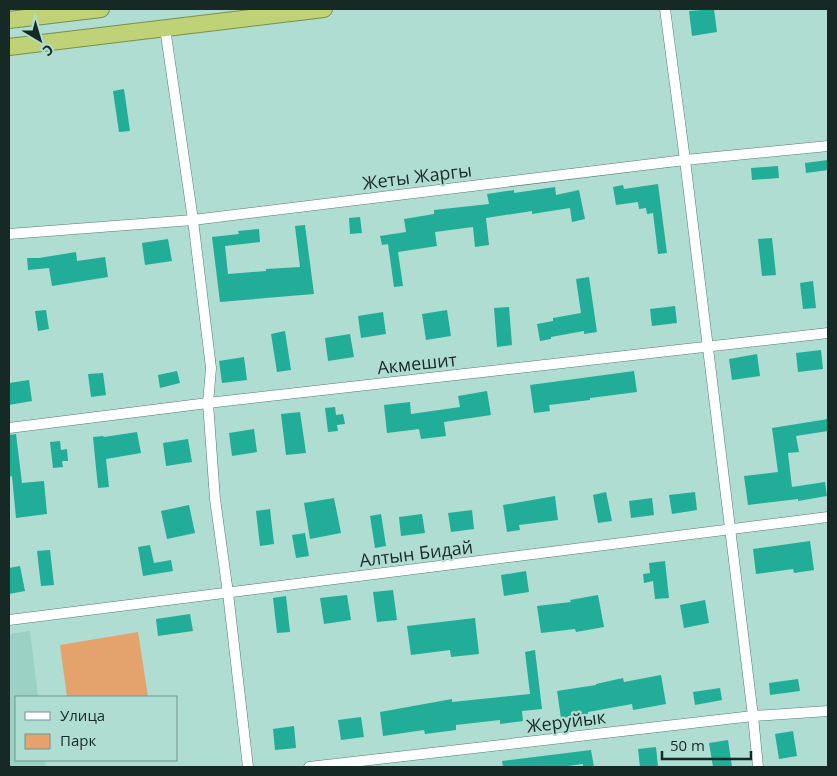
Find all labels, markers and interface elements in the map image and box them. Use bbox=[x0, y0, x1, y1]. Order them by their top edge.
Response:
north arrow bbox=[15, 15, 65, 65]
text: С bbox=[39, 40, 58, 61]
street label: Жеты Жаргы bbox=[361, 157, 473, 195]
street label: Акмешит bbox=[376, 347, 459, 379]
street label: Алтын Бидай bbox=[358, 534, 474, 572]
legend bbox=[15, 696, 178, 761]
street label: Жеруйык bbox=[525, 704, 608, 738]
text: Улица bbox=[60, 705, 105, 725]
scale bar bbox=[662, 728, 751, 760]
text: Парк bbox=[60, 730, 96, 750]
text: 50 m bbox=[670, 735, 705, 755]

